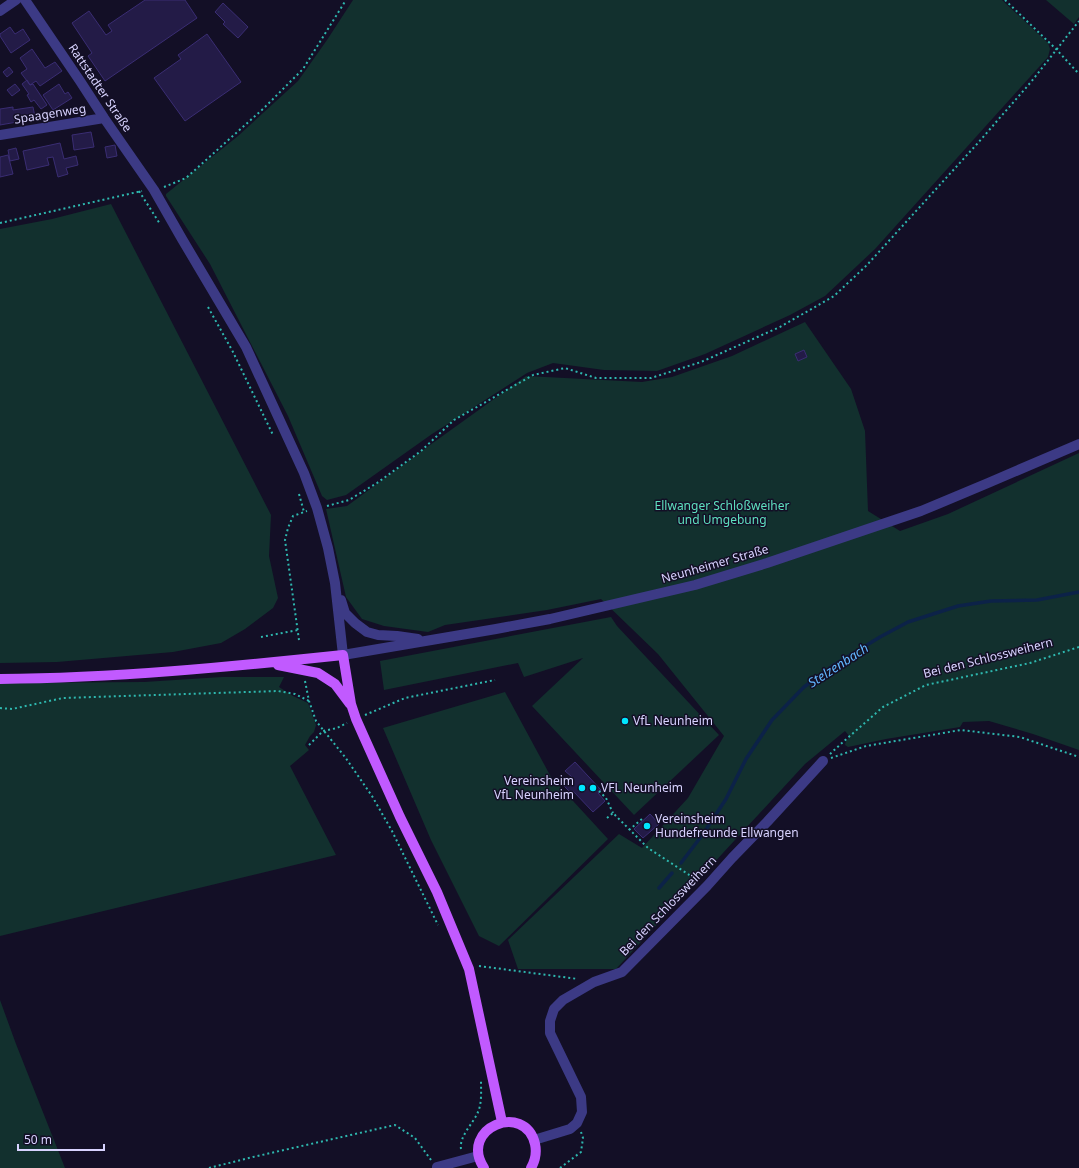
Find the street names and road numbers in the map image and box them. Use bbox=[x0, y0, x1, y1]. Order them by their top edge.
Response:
street label: Rattstadter Straße bbox=[65, 40, 136, 135]
street label: Spaagenweg bbox=[13, 99, 87, 128]
street label: Neunheimer Straße bbox=[659, 540, 771, 587]
street label: Bei den Schlossweihern bbox=[921, 633, 1054, 682]
street label: Bei den Schlossweihern bbox=[615, 852, 720, 959]

